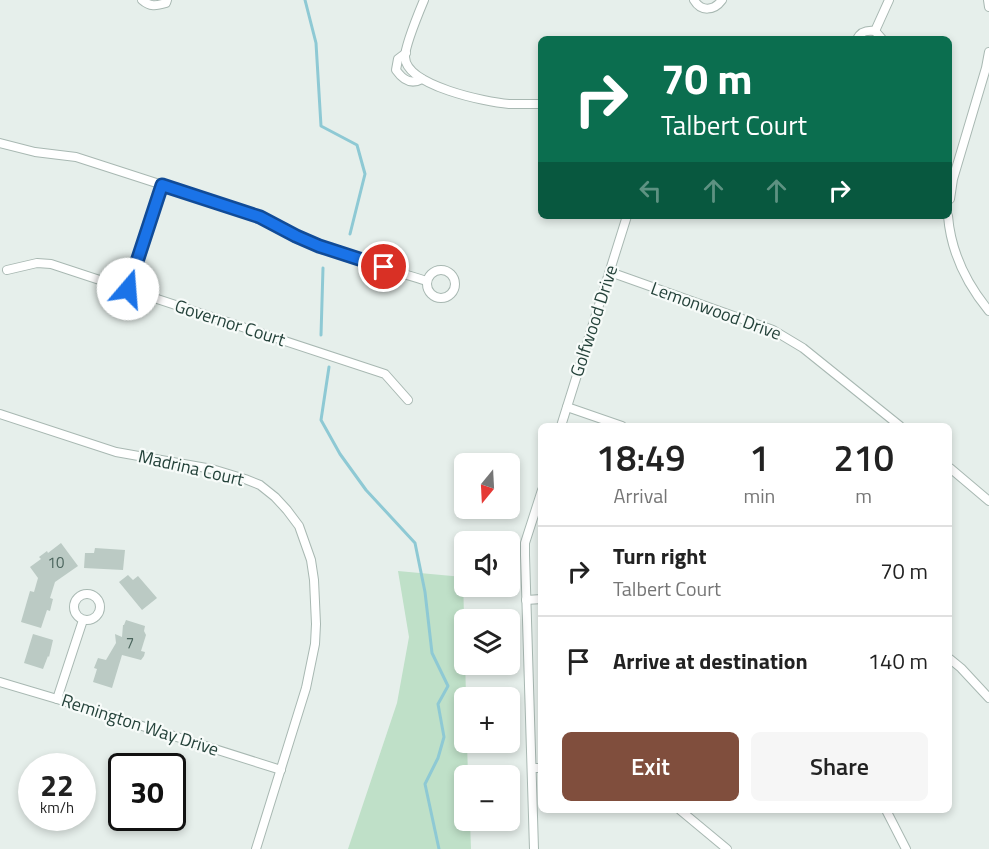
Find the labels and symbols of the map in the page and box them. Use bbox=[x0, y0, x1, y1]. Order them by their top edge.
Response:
pin bbox=[358, 241, 409, 292]
position arrow bbox=[96, 257, 160, 321]
street label: Golfwood Drive bbox=[563, 261, 624, 380]
street label: Lemonwood Drive bbox=[647, 274, 785, 347]
street label: Governor Court bbox=[171, 292, 290, 353]
street label: Madrina Court bbox=[136, 442, 247, 493]
north arrow bbox=[454, 453, 520, 519]
house number: 10 bbox=[48, 551, 64, 574]
house number: 7 bbox=[126, 631, 134, 654]
street label: Remington Way Drive bbox=[58, 686, 222, 763]
speed limit sign: 30 bbox=[108, 753, 186, 831]

